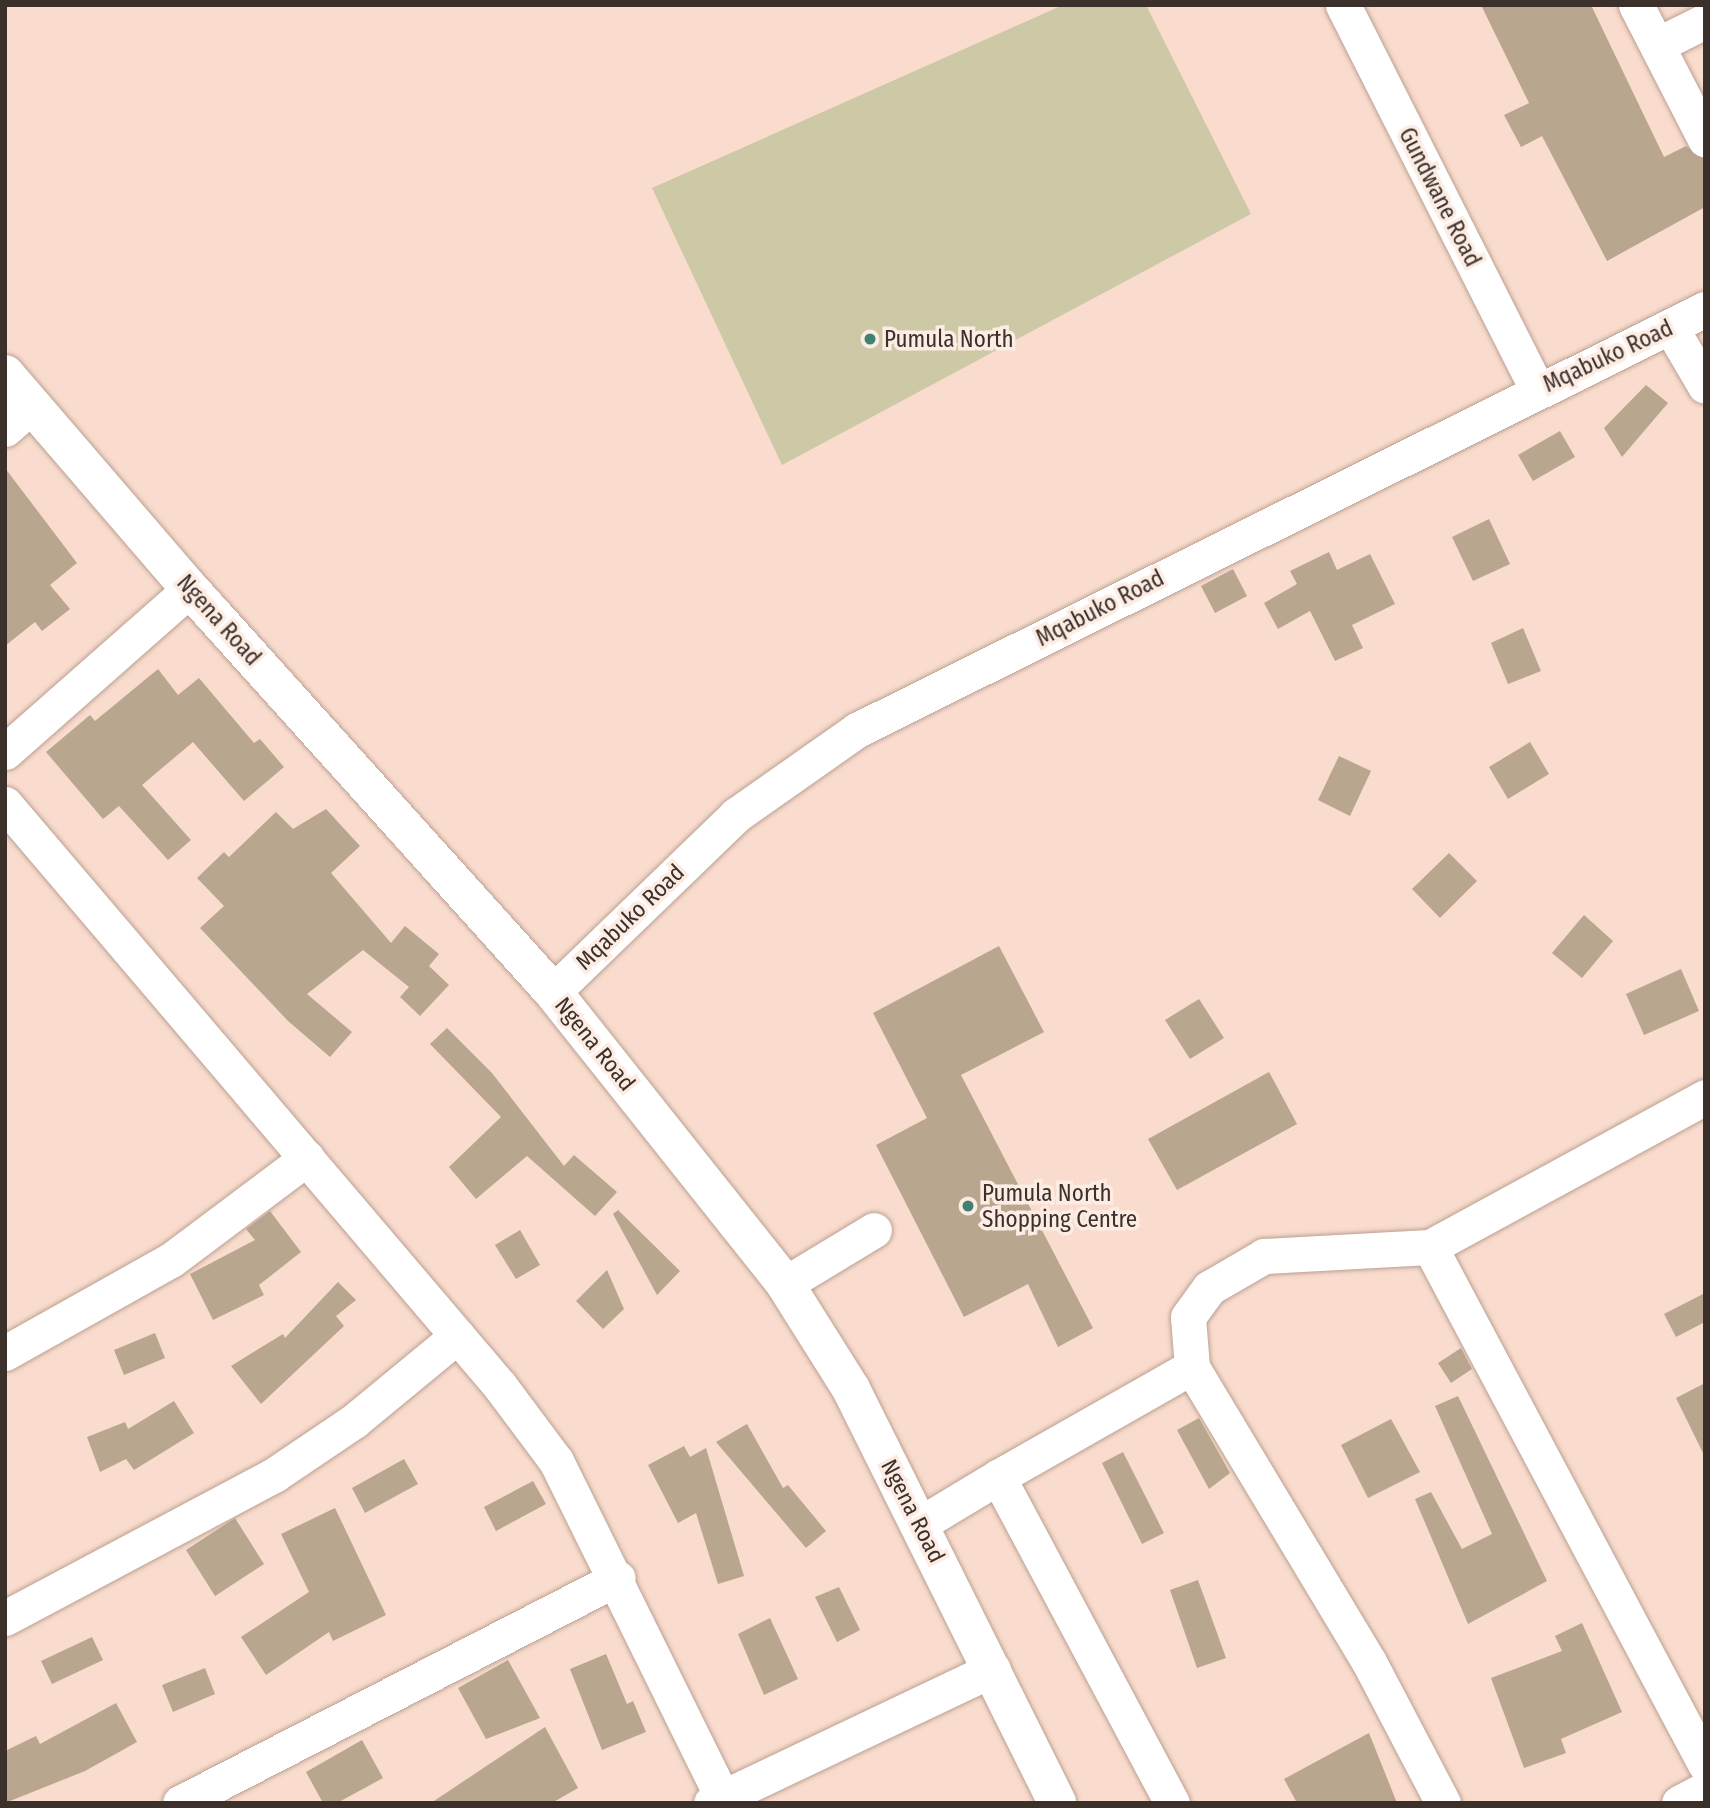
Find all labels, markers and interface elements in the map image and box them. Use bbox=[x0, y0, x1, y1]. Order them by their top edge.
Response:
street label: Gundwane Road bbox=[1393, 123, 1487, 271]
street label: Mqabuko Road bbox=[1539, 314, 1677, 398]
place label: Pumula North bbox=[884, 325, 1014, 353]
marker: Pumula North bbox=[862, 331, 878, 347]
street label: Mqabuko Road bbox=[1031, 564, 1169, 652]
street label: Ngena Road bbox=[171, 569, 267, 671]
street label: Mqabuko Road bbox=[570, 858, 690, 976]
street label: Ngena Road bbox=[549, 992, 641, 1096]
place label: Pumula North Shopping Centre bbox=[982, 1179, 1137, 1233]
marker: Pumula North Shopping Centre bbox=[960, 1198, 976, 1214]
street label: Ngena Road bbox=[875, 1455, 951, 1567]

